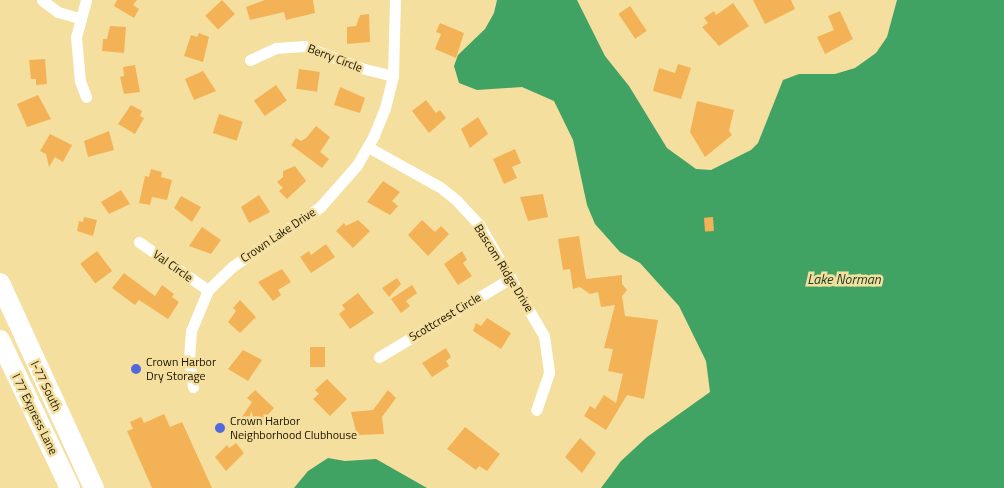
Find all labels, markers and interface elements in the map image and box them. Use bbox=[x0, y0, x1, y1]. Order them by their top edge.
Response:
street label: Berry Circle bbox=[306, 41, 364, 75]
street label: Crown Lake Drive bbox=[238, 205, 318, 265]
street label: Bascom Ridge Drive bbox=[471, 222, 537, 314]
street label: Val Circle bbox=[150, 247, 196, 285]
water label: Lake Norman bbox=[807, 271, 881, 287]
street label: Scottcrest Circle bbox=[406, 290, 484, 344]
place label: Crown Harbor Dry Storage bbox=[146, 355, 216, 383]
street label: I-77 South bbox=[28, 359, 64, 413]
marker: Crown Harbor Dry Storage bbox=[130, 363, 142, 375]
street label: I 77 Express Lane bbox=[9, 371, 61, 457]
place label: Crown Harbor Neighborhood Clubhouse bbox=[230, 414, 357, 442]
marker: Crown Harbor Neighborhood Clubhouse bbox=[214, 422, 226, 434]

